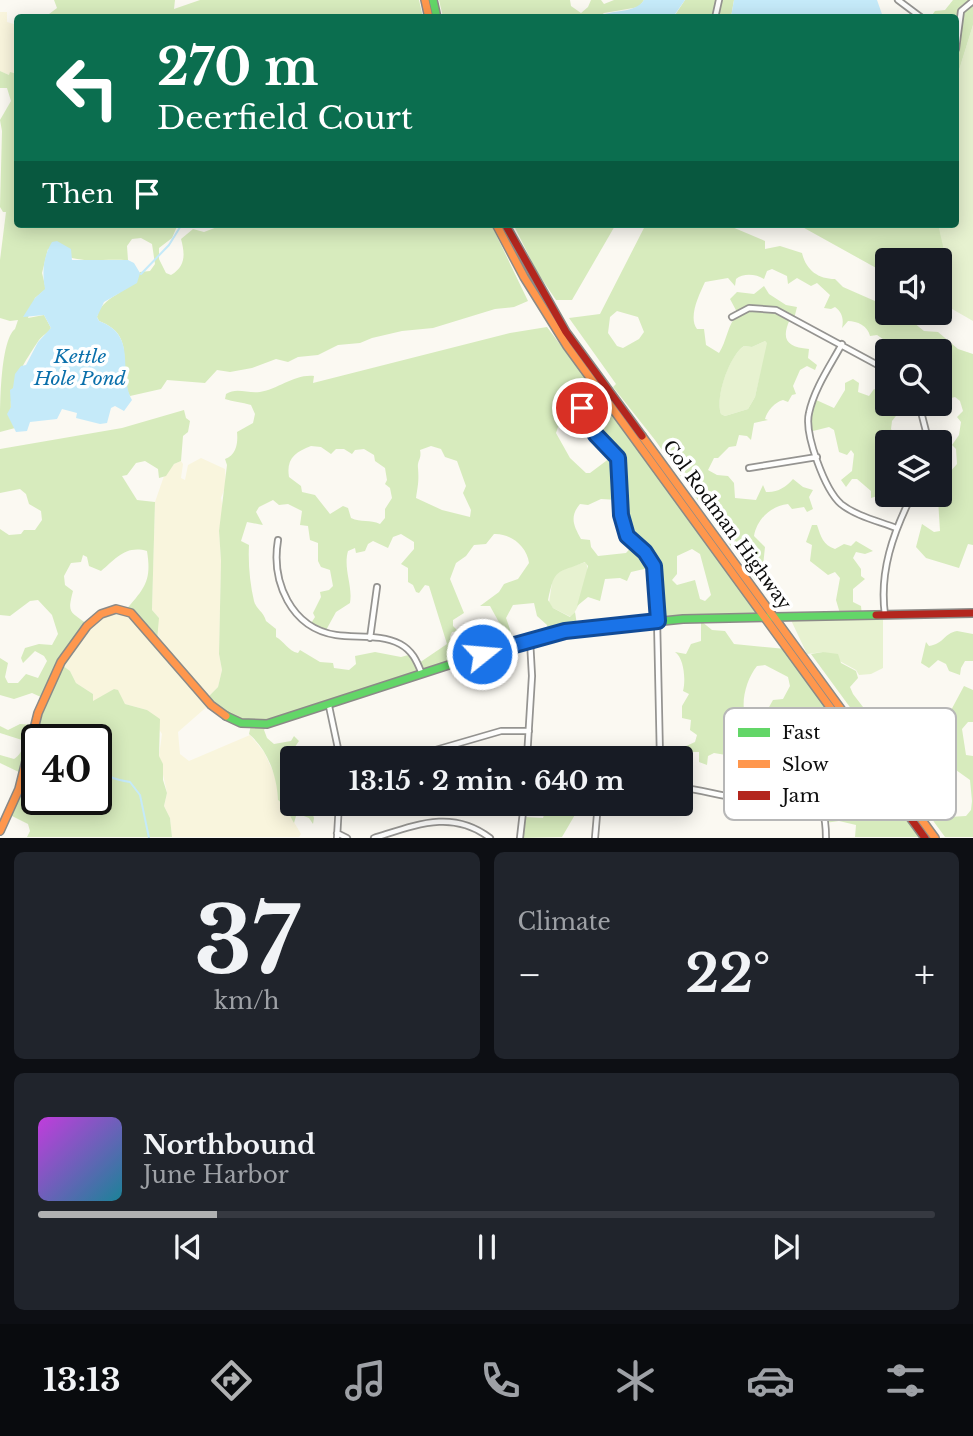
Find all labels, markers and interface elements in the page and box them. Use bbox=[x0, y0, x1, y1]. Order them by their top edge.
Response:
text: 270 m bbox=[157, 37, 318, 98]
icon: left bbox=[42, 42, 133, 133]
text: Deerfield Court bbox=[157, 98, 413, 138]
icon: arrive bbox=[128, 175, 166, 213]
text: Then bbox=[42, 178, 114, 210]
map controls bbox=[875, 248, 952, 507]
button: sound bbox=[875, 248, 952, 325]
button: search bbox=[875, 339, 952, 416]
water label: Kettle Hole Pond bbox=[33, 345, 127, 390]
pin bbox=[552, 378, 612, 438]
icon: arrive bbox=[563, 389, 601, 427]
button: layers bbox=[875, 430, 952, 507]
street label: Col Rodman Highway bbox=[658, 436, 796, 614]
position arrow bbox=[445, 617, 519, 691]
legend bbox=[724, 708, 956, 820]
text: Fast bbox=[782, 721, 821, 744]
speed limit sign: 40 bbox=[21, 724, 112, 815]
text: Slow bbox=[782, 753, 829, 776]
text: 13:15 · 2 min · 640 m bbox=[349, 765, 624, 797]
text: Jam bbox=[779, 784, 820, 807]
text: 37 bbox=[194, 885, 299, 998]
text: Climate bbox=[518, 908, 611, 936]
text: 22° bbox=[685, 942, 770, 1006]
text: − bbox=[518, 951, 542, 998]
text: + bbox=[914, 951, 935, 998]
text: km/h bbox=[214, 987, 279, 1015]
text: Northbound bbox=[143, 1129, 315, 1161]
text: June Harbor bbox=[143, 1161, 289, 1189]
icon: previous bbox=[169, 1228, 207, 1266]
icon: pause bbox=[468, 1228, 506, 1266]
icon: next bbox=[767, 1228, 805, 1266]
icon: directions bbox=[207, 1356, 256, 1405]
icon: music bbox=[341, 1356, 390, 1405]
icon: phone bbox=[476, 1356, 525, 1405]
icon: climate bbox=[611, 1356, 660, 1405]
icon: car bbox=[746, 1356, 795, 1405]
icon: filters bbox=[881, 1356, 930, 1405]
text: 13:13 bbox=[43, 1360, 121, 1400]

